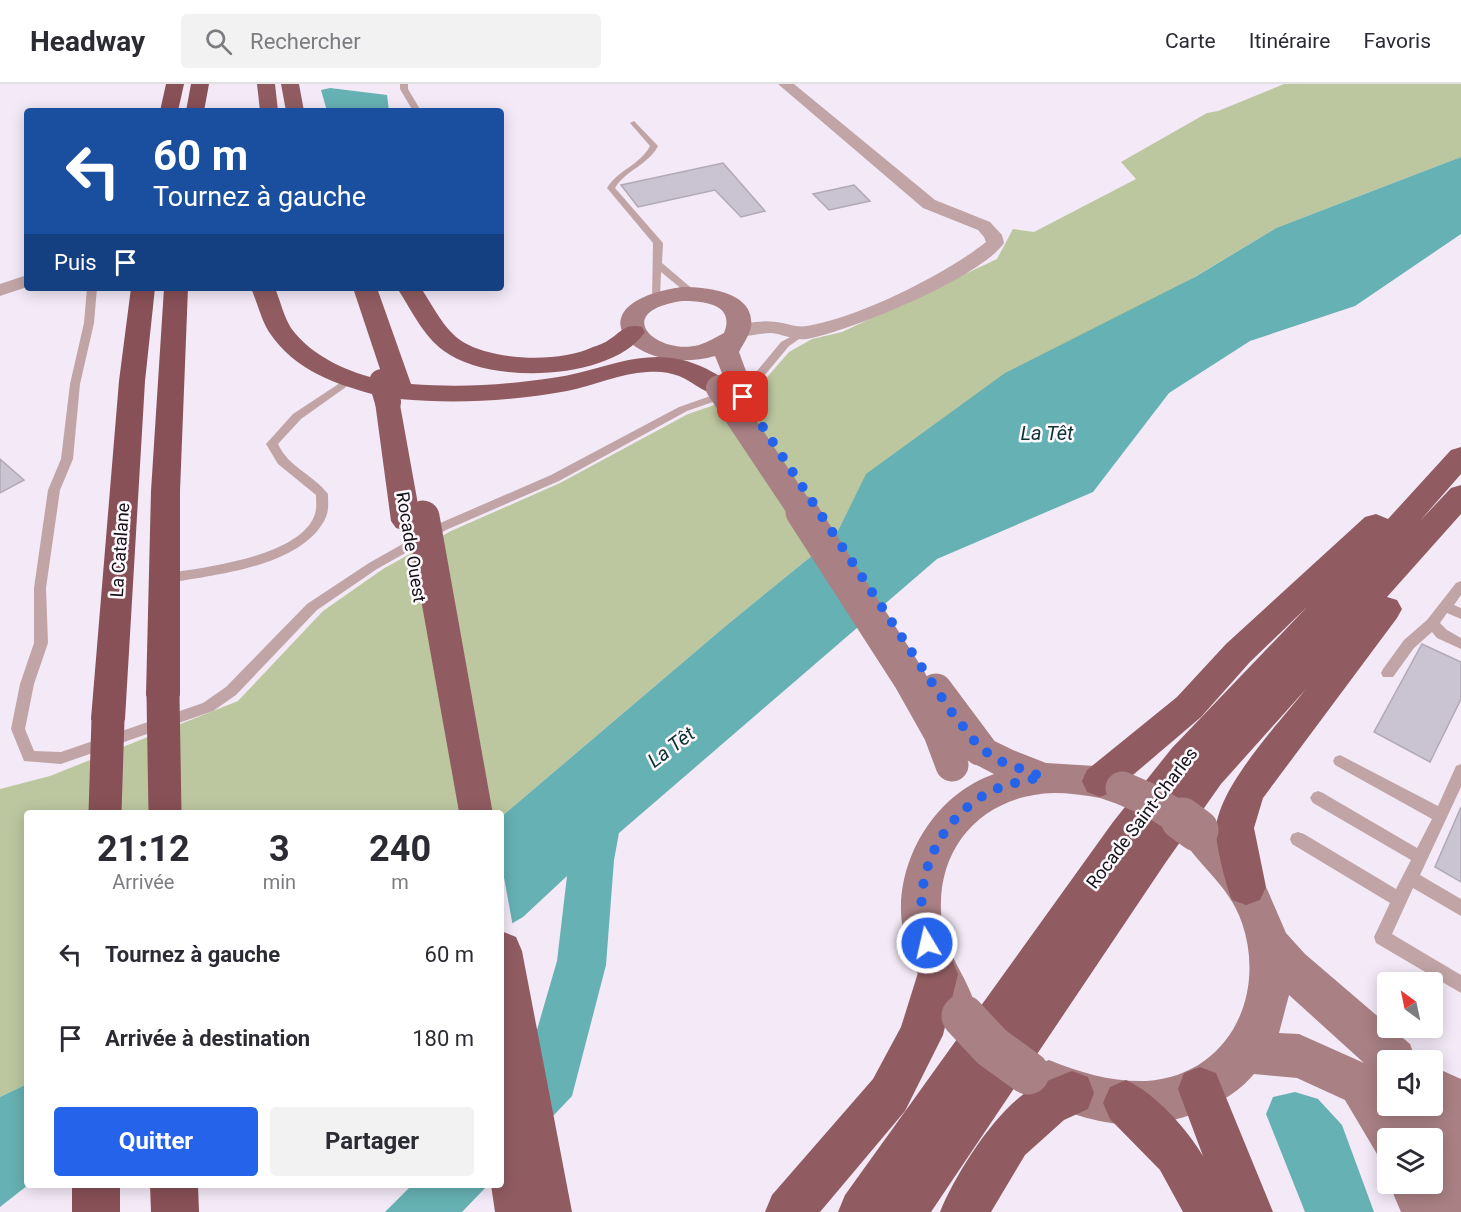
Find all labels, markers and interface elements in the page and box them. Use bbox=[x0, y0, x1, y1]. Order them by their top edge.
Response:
search box bbox=[181, 14, 601, 68]
text: Headway bbox=[30, 25, 145, 58]
icon: search bbox=[202, 25, 235, 58]
text: Rechercher bbox=[250, 29, 361, 54]
text: Carte bbox=[1165, 29, 1216, 53]
text: Itinéraire bbox=[1249, 29, 1330, 53]
text: Favoris bbox=[1363, 29, 1431, 53]
text: 60 m bbox=[153, 131, 248, 180]
icon: left bbox=[54, 132, 132, 210]
text: Tournez à gauche bbox=[153, 181, 366, 213]
icon: arrive bbox=[109, 246, 142, 279]
text: Puis bbox=[54, 250, 97, 275]
pin bbox=[717, 371, 768, 422]
icon: arrive bbox=[726, 380, 759, 413]
water label: La Têt bbox=[1021, 421, 1074, 445]
street label: Rocade Ouest bbox=[392, 490, 431, 604]
street label: La Catalane bbox=[106, 502, 133, 598]
water label: La Têt bbox=[643, 721, 700, 772]
street label: Rocade Saint-Charles bbox=[1082, 743, 1201, 892]
text: 21:12 bbox=[97, 828, 190, 870]
text: 3 bbox=[269, 828, 290, 870]
text: 240 bbox=[369, 828, 431, 870]
text: Arrivée bbox=[112, 870, 174, 894]
text: min bbox=[263, 870, 296, 894]
text: m bbox=[391, 870, 409, 894]
position arrow bbox=[895, 911, 959, 975]
icon: left bbox=[54, 938, 87, 971]
text: Tournez à gauche bbox=[105, 942, 280, 967]
text: 60 m bbox=[425, 942, 474, 967]
north arrow bbox=[1377, 972, 1443, 1038]
map controls bbox=[1377, 972, 1443, 1194]
icon: arrive bbox=[54, 1022, 87, 1055]
text: Arrivée à destination bbox=[105, 1026, 310, 1051]
text: 180 m bbox=[412, 1026, 474, 1051]
button: sound bbox=[1377, 1050, 1443, 1116]
button: Quitter bbox=[54, 1107, 258, 1176]
button: Partager bbox=[270, 1107, 474, 1176]
button: layers bbox=[1377, 1128, 1443, 1194]

